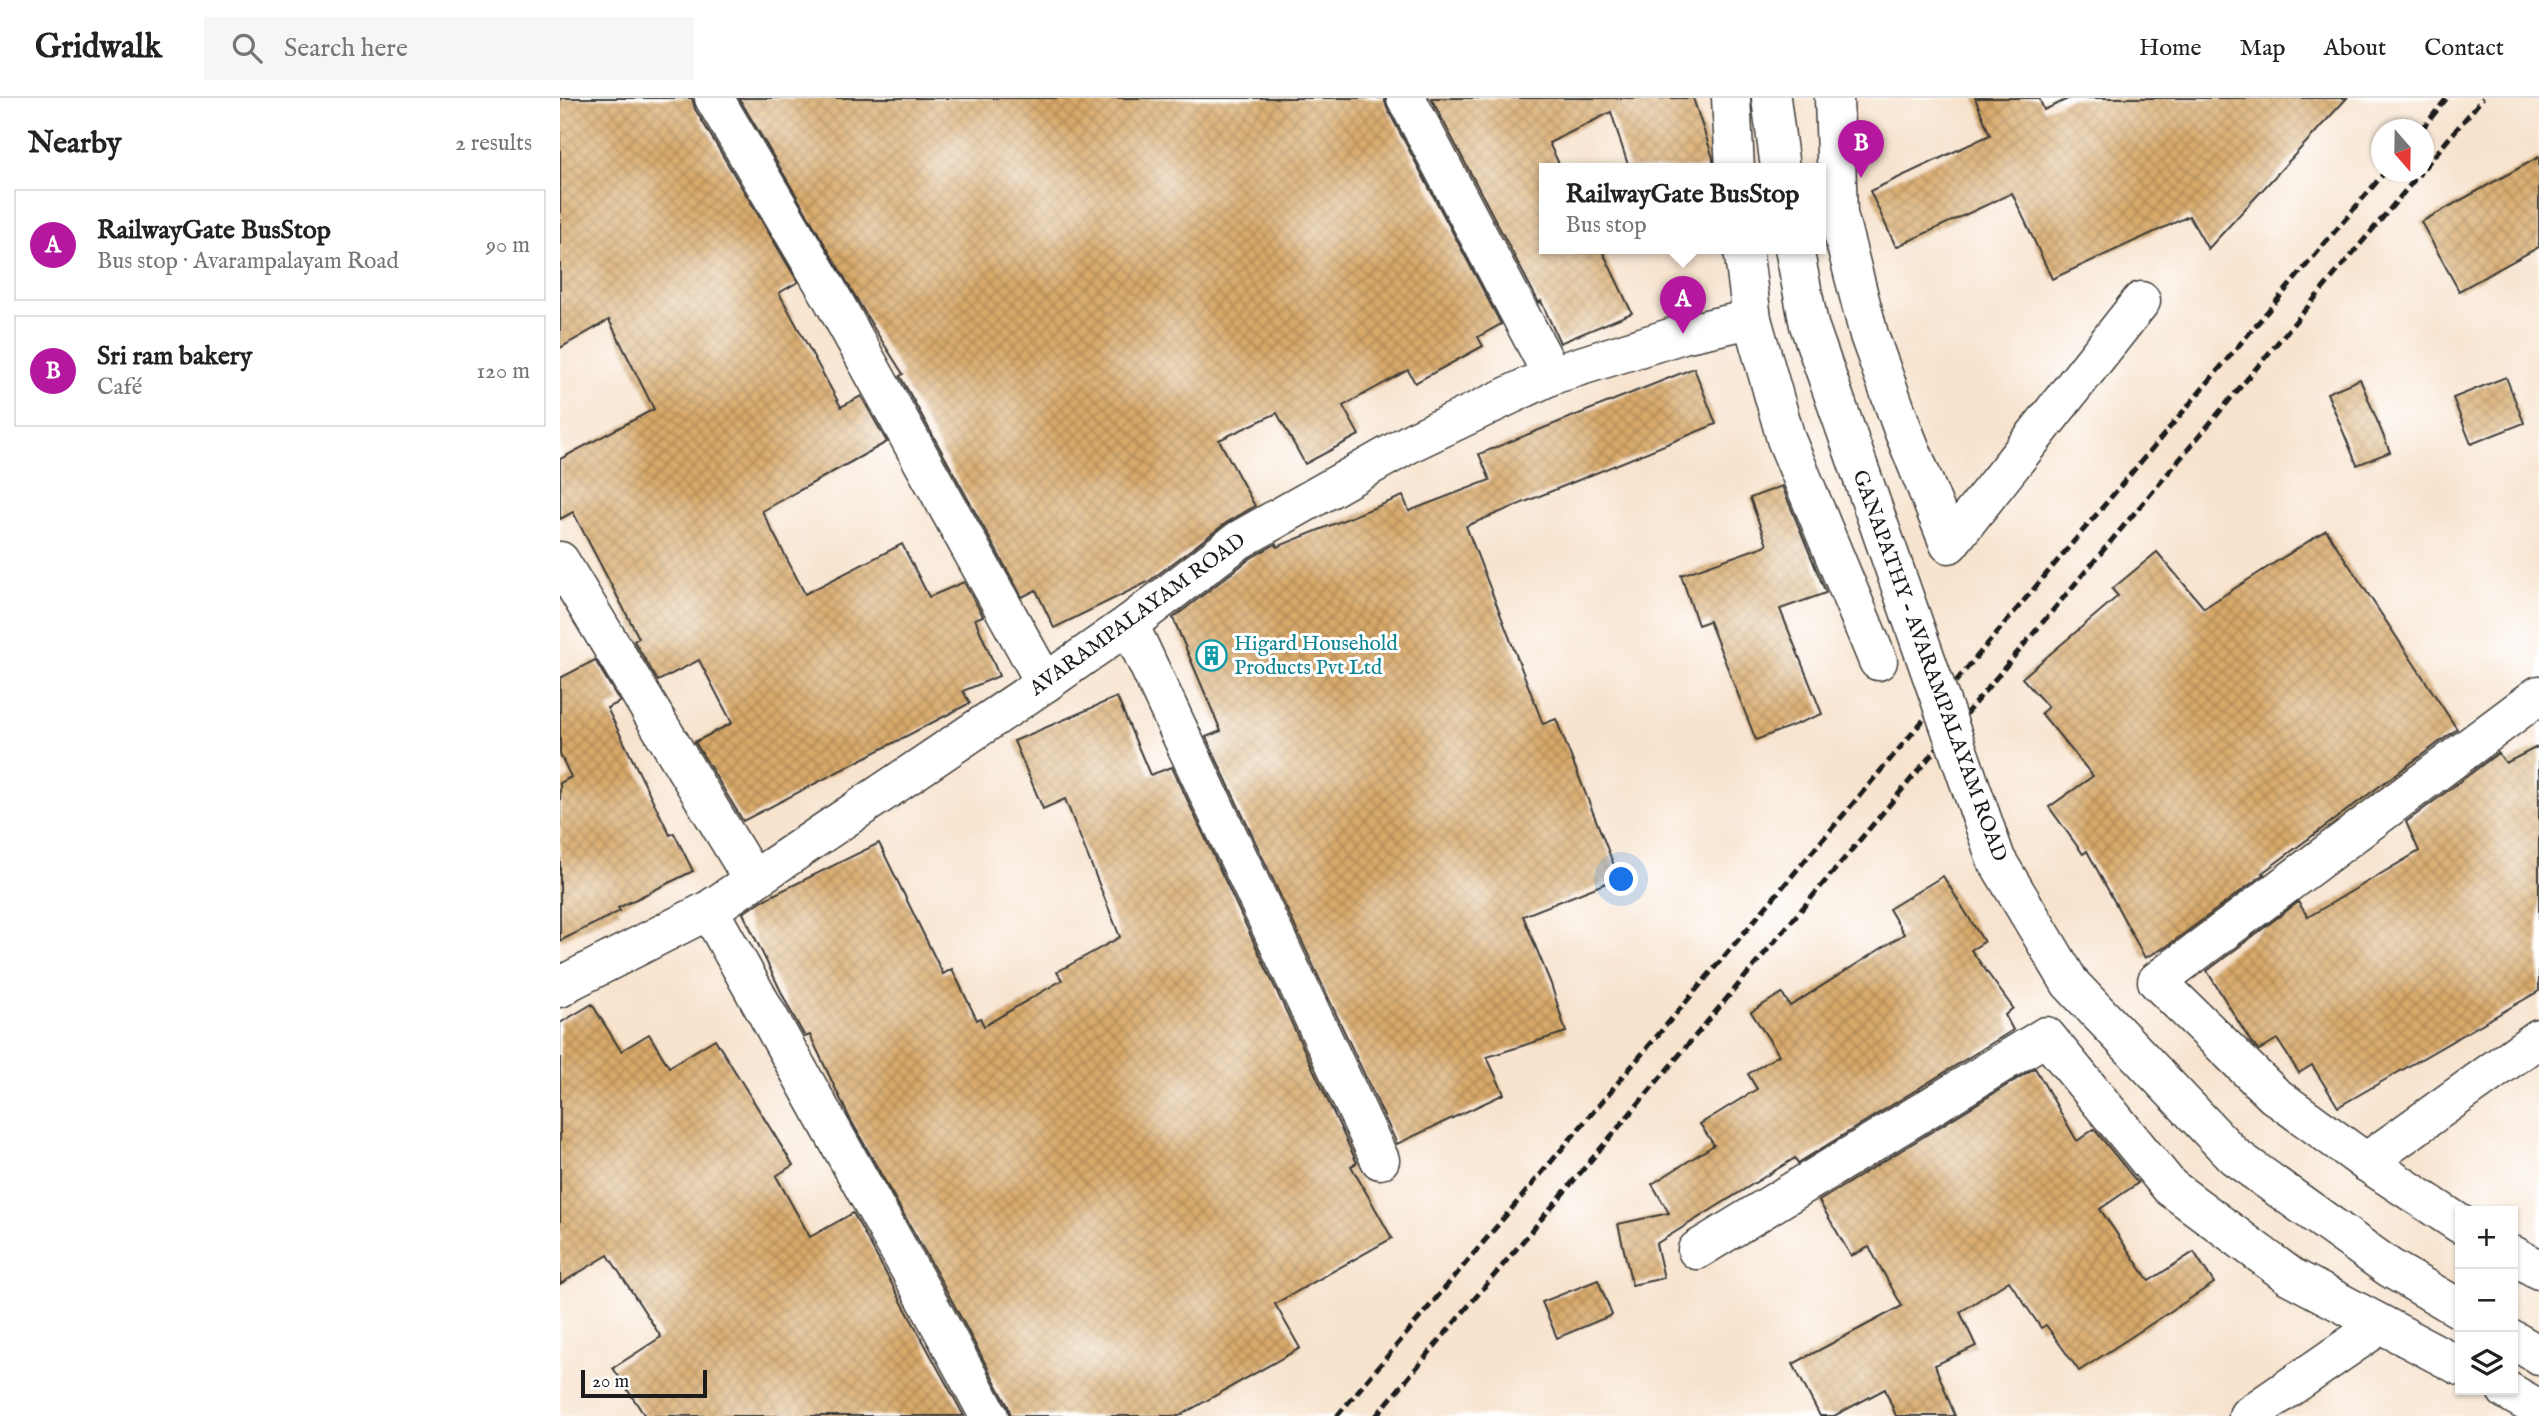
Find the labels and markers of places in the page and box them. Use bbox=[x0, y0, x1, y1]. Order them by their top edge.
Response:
pin: B bbox=[1838, 120, 1884, 178]
pin: A bbox=[1660, 276, 1706, 334]
place label: Higard Household Products Pvt Ltd bbox=[1234, 631, 1398, 682]
building icon: Higard Household Products Pvt Ltd bbox=[1194, 639, 1228, 673]

